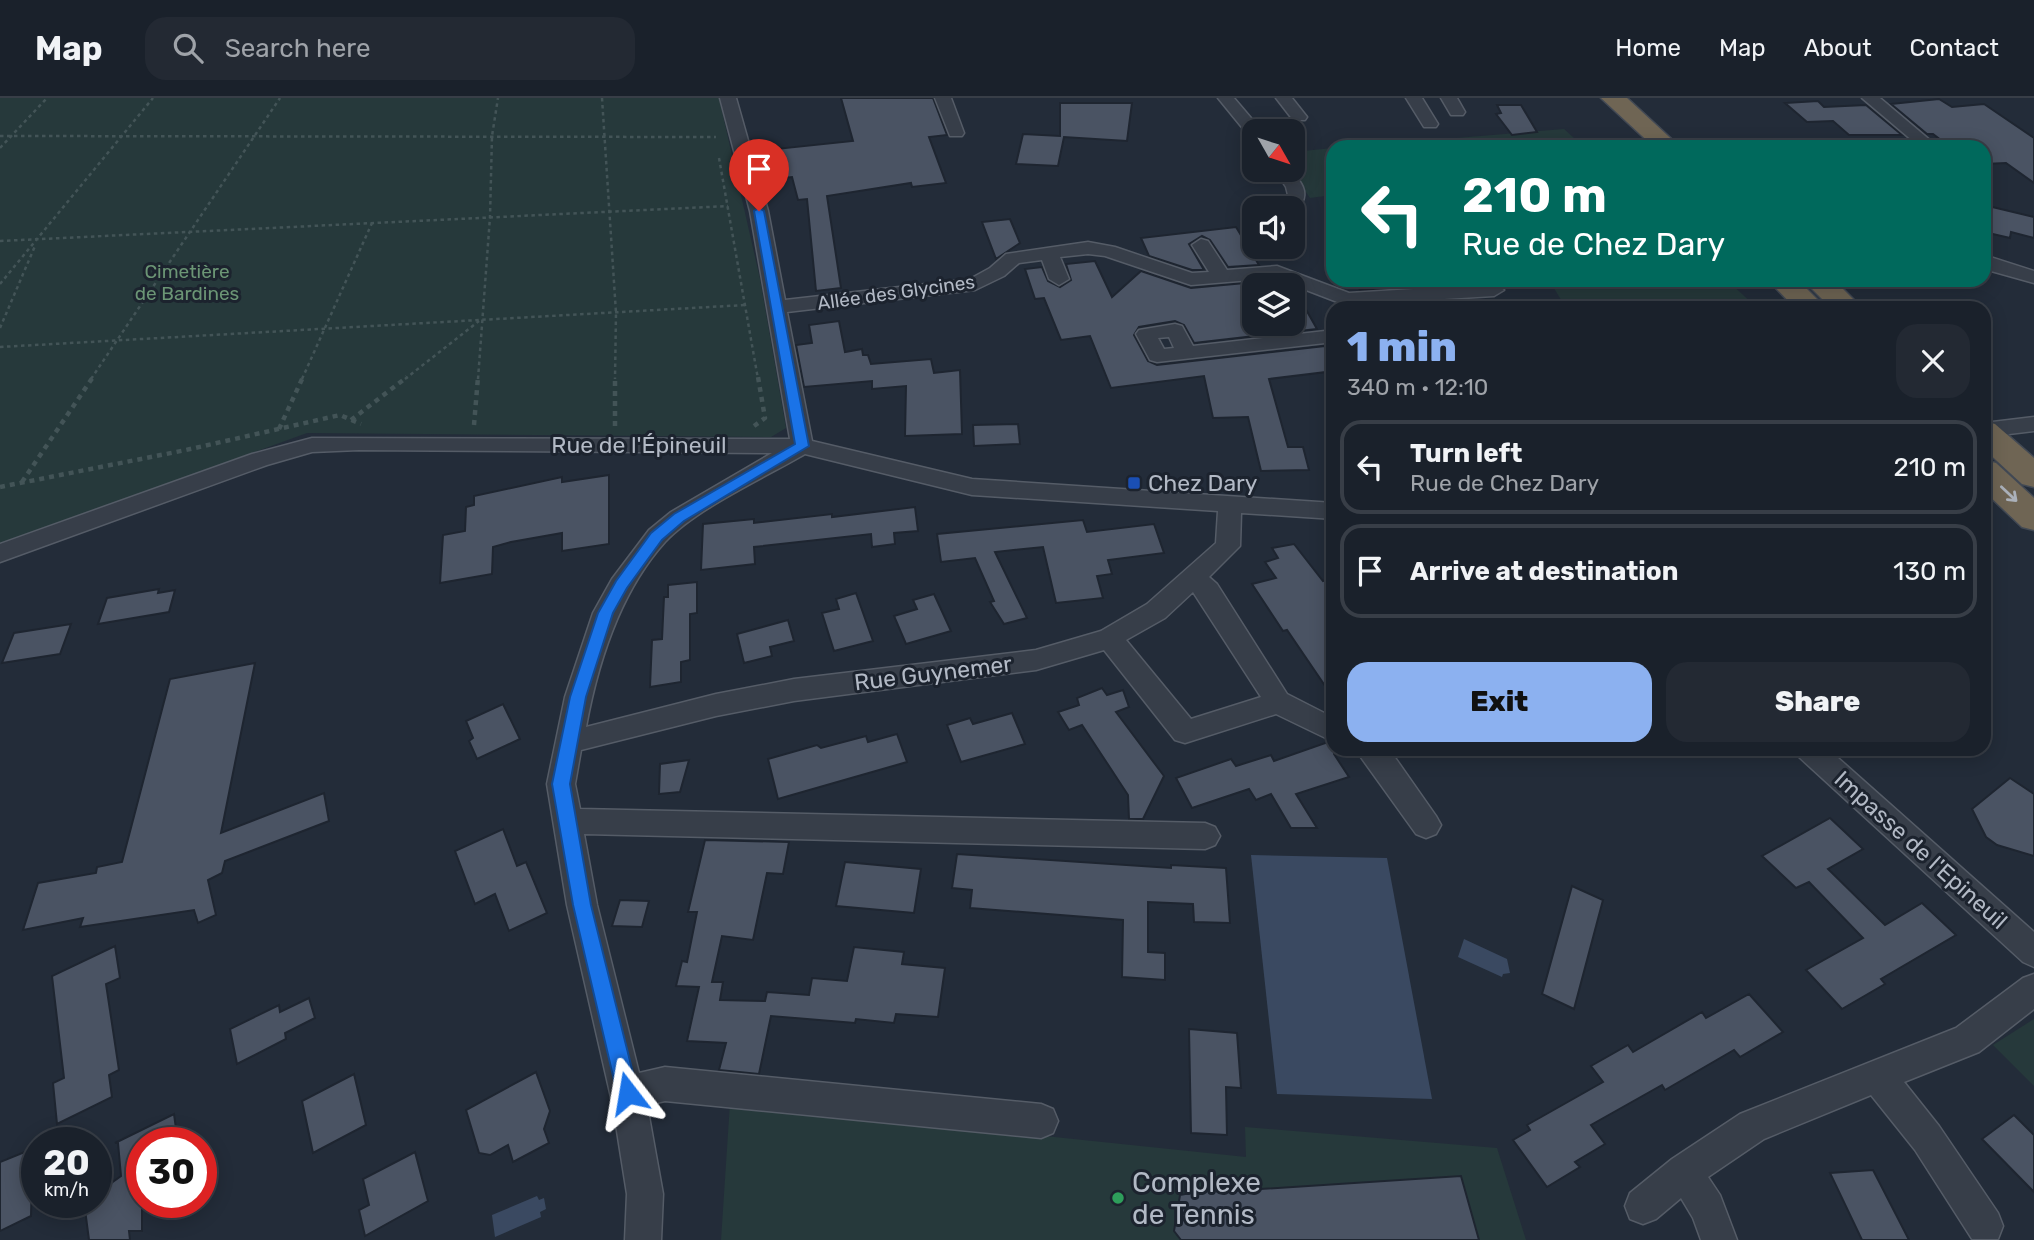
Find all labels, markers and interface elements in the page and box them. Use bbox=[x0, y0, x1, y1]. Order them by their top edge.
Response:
search box bbox=[145, 17, 635, 80]
text: Map bbox=[35, 29, 103, 68]
icon: search bbox=[169, 29, 207, 67]
text: Search here bbox=[225, 33, 370, 64]
text: Home bbox=[1615, 34, 1681, 62]
text: Map bbox=[1719, 34, 1766, 62]
text: About bbox=[1804, 34, 1872, 62]
text: Contact bbox=[1910, 34, 1999, 62]
north arrow bbox=[1242, 119, 1306, 182]
map controls bbox=[1242, 119, 1305, 336]
pin bbox=[729, 139, 789, 211]
icon: arrive bbox=[740, 150, 778, 188]
text: 210 m bbox=[1462, 166, 1607, 224]
icon: left bbox=[1347, 168, 1438, 259]
button: sound bbox=[1242, 196, 1305, 259]
text: Rue de Chez Dary bbox=[1462, 225, 1725, 263]
park label: Cimetière de Bardines bbox=[135, 260, 239, 305]
street label: Allée des Glycines bbox=[816, 270, 976, 315]
button: layers bbox=[1242, 273, 1305, 336]
text: 1 min bbox=[1347, 322, 1457, 372]
button: close bbox=[1896, 324, 1970, 398]
text: 340 m · 12:10 bbox=[1347, 373, 1488, 401]
street label: Rue de l'Épineuil bbox=[551, 431, 727, 459]
text: Turn left bbox=[1410, 438, 1522, 469]
icon: left bbox=[1351, 448, 1389, 486]
text: 210 m bbox=[1894, 452, 1966, 483]
place label: Chez Dary bbox=[1148, 469, 1258, 497]
text: Rue de Chez Dary bbox=[1410, 469, 1599, 497]
marker: Chez Dary bbox=[1126, 475, 1142, 491]
one-way arrow bbox=[2000, 486, 2017, 503]
icon: arrive bbox=[1351, 552, 1389, 590]
text: Arrive at destination bbox=[1410, 556, 1678, 587]
text: 130 m bbox=[1893, 556, 1966, 587]
street label: Rue Guynemer bbox=[853, 649, 1014, 697]
button: Exit bbox=[1347, 662, 1652, 742]
button: Share bbox=[1666, 662, 1970, 742]
street label: Impasse de l'Epineuil bbox=[1829, 765, 2013, 935]
position arrow bbox=[591, 1056, 665, 1130]
speed limit sign: 30 bbox=[126, 1127, 217, 1218]
text: 20 bbox=[43, 1142, 90, 1184]
place label: Complexe de Tennis bbox=[1132, 1166, 1261, 1231]
text: km/h bbox=[44, 1179, 89, 1201]
marker: Complexe de Tennis bbox=[1110, 1190, 1126, 1206]

